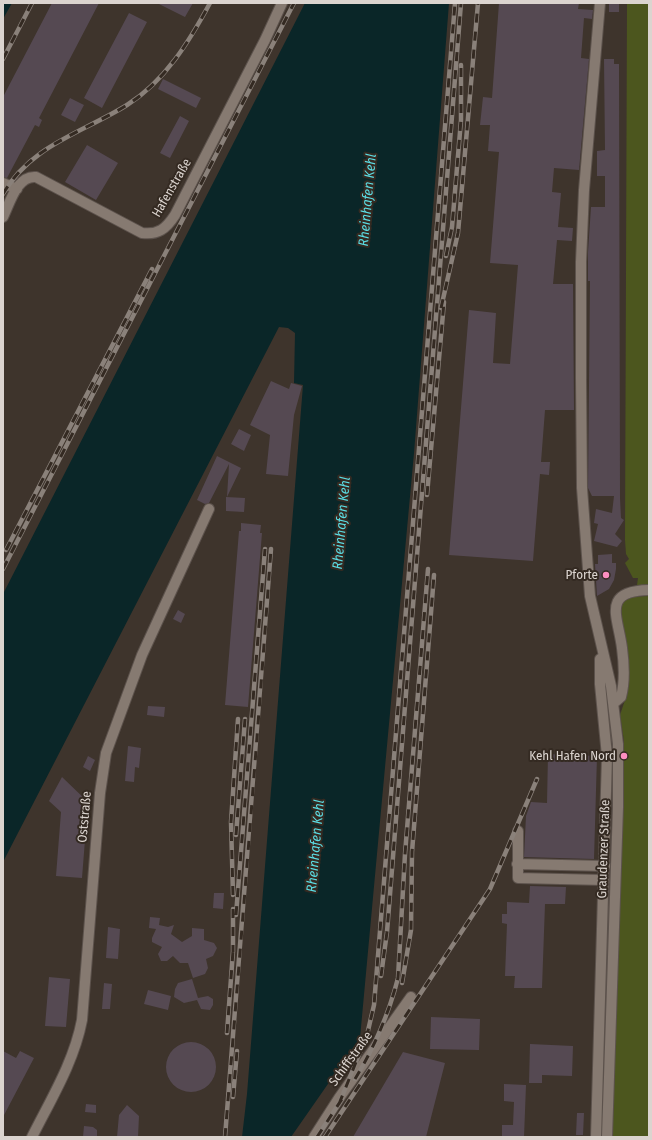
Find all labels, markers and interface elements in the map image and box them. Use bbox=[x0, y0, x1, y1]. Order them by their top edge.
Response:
water label: Rheinhafen Kehl bbox=[356, 153, 380, 247]
street label: Hafenstraße bbox=[149, 156, 195, 220]
water label: Rheinhafen Kehl bbox=[330, 476, 354, 570]
place label: Pforte bbox=[566, 567, 598, 583]
marker: Pforte bbox=[601, 570, 611, 580]
place label: Kehl Hafen Nord bbox=[529, 748, 616, 764]
marker: Kehl Hafen Nord bbox=[619, 751, 629, 761]
street label: Oststraße bbox=[75, 791, 95, 843]
water label: Rheinhafen Kehl bbox=[304, 799, 328, 893]
street label: Graudenzer Straße bbox=[594, 799, 614, 899]
street label: Schiffstraße bbox=[326, 1029, 376, 1089]

